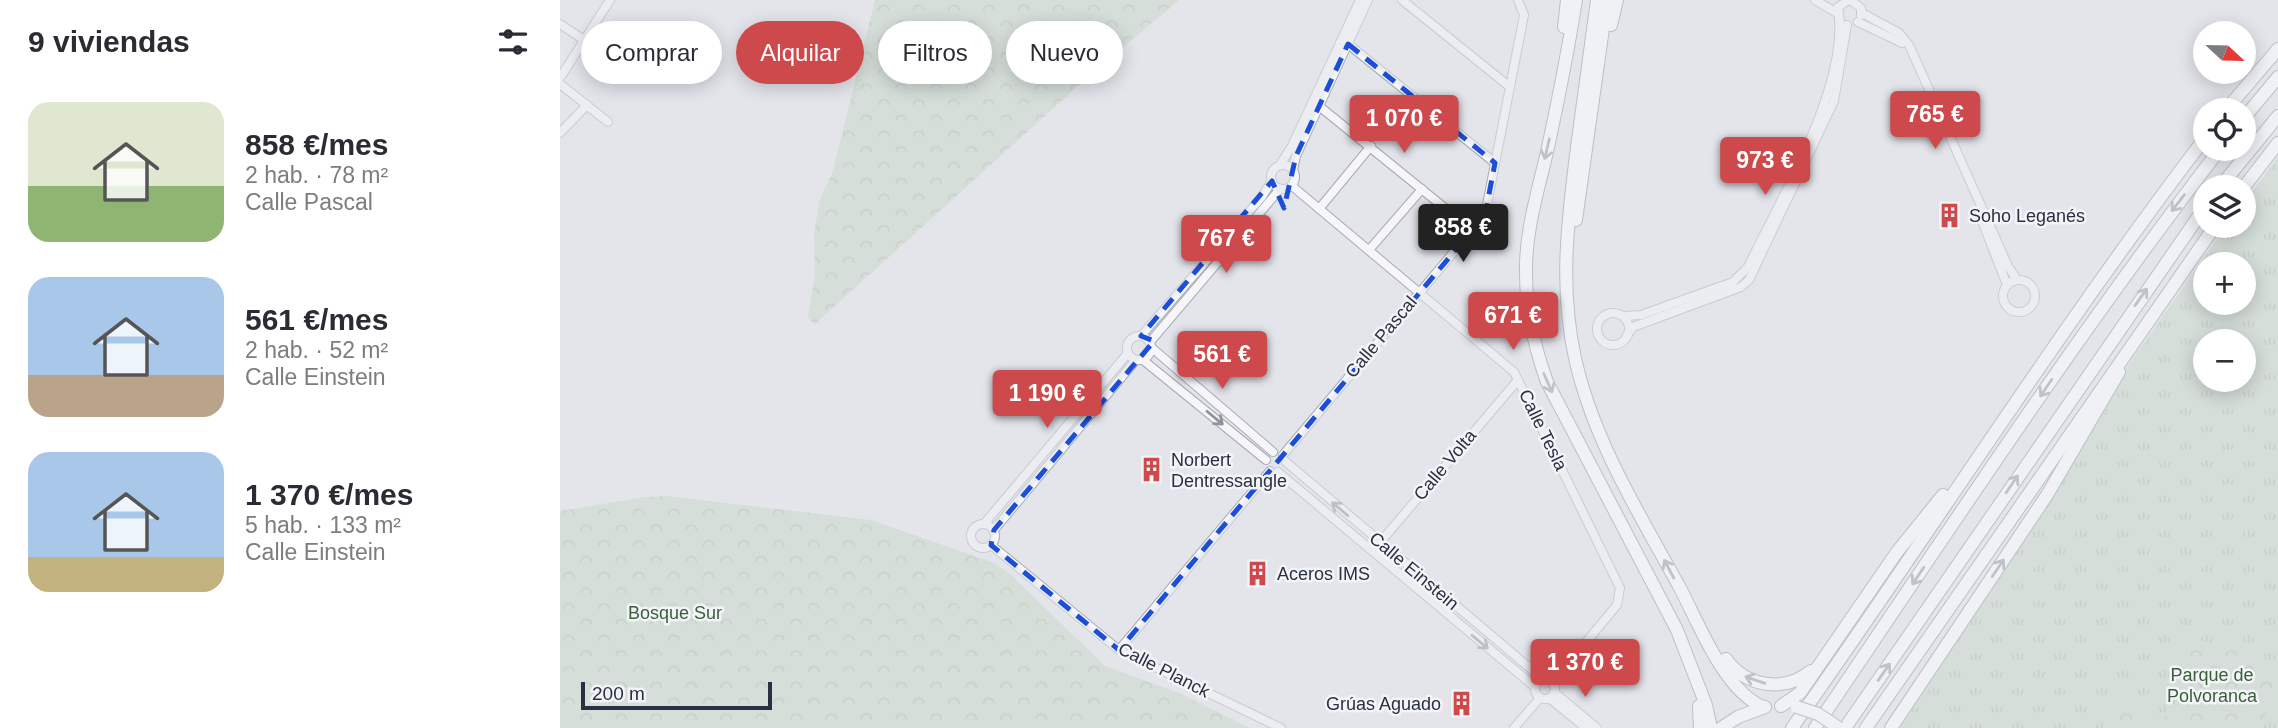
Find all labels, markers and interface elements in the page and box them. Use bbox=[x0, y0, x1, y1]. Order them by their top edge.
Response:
chip: Comprar bbox=[581, 21, 722, 84]
chip: Alquilar bbox=[736, 21, 864, 84]
chip: Filtros bbox=[878, 21, 992, 84]
chip: Nuevo bbox=[1006, 21, 1123, 84]
north arrow bbox=[2193, 21, 2256, 84]
map controls bbox=[2193, 21, 2256, 392]
icon: filters bbox=[494, 23, 532, 61]
text: 9 viviendas bbox=[28, 25, 190, 58]
pin: 765 € bbox=[1886, 92, 1984, 151]
pin: 1 070 € bbox=[1339, 96, 1469, 155]
button: locate bbox=[2193, 98, 2256, 161]
text: 765 € bbox=[1906, 101, 1964, 127]
text: 1 070 € bbox=[1366, 105, 1442, 131]
text: 858 €/mes bbox=[245, 128, 388, 161]
icon: home bbox=[84, 130, 168, 214]
one-way arrow bbox=[1540, 137, 1554, 160]
pin: 973 € bbox=[1716, 138, 1814, 197]
text: 973 € bbox=[1736, 147, 1794, 173]
text: 2 hab. · 78 m² bbox=[245, 162, 388, 188]
button: layers bbox=[2193, 175, 2256, 238]
text: Calle Pascal bbox=[245, 189, 373, 215]
one-way arrow bbox=[2171, 193, 2186, 212]
building icon: Soho Leganés bbox=[1935, 202, 1963, 230]
pin: 858 € bbox=[1414, 204, 1512, 264]
place label: Soho Leganés bbox=[1969, 206, 2085, 226]
text: 858 € bbox=[1434, 214, 1492, 240]
pin: 767 € bbox=[1177, 216, 1275, 275]
text: 767 € bbox=[1197, 225, 1255, 251]
button: + bbox=[2193, 252, 2256, 315]
one-way arrow bbox=[2134, 288, 2148, 307]
street label: Calle Pascal bbox=[1341, 292, 1421, 382]
pin: 671 € bbox=[1464, 292, 1562, 352]
text: 671 € bbox=[1484, 302, 1542, 328]
text: 561 €/mes bbox=[245, 303, 388, 336]
icon: home bbox=[84, 305, 168, 389]
button: − bbox=[2193, 329, 2256, 392]
pin: 561 € bbox=[1173, 332, 1271, 391]
text: 2 hab. · 52 m² bbox=[245, 337, 388, 363]
text: 561 € bbox=[1193, 341, 1251, 367]
text: Calle Einstein bbox=[245, 364, 386, 390]
pin: 1 190 € bbox=[982, 370, 1112, 430]
one-way arrow bbox=[1542, 372, 1555, 393]
one-way arrow bbox=[2039, 378, 2053, 397]
text: 1 190 € bbox=[1009, 380, 1085, 406]
street label: Calle Tesla bbox=[1515, 386, 1572, 475]
one-way arrow bbox=[1206, 410, 1224, 426]
street label: Calle Volta bbox=[1410, 425, 1481, 504]
place label: Norbert Dentressangle bbox=[1171, 450, 1287, 491]
building icon: Norbert Dentressangle bbox=[1137, 456, 1165, 484]
one-way arrow bbox=[2004, 475, 2019, 494]
text: 1 370 €/mes bbox=[245, 478, 413, 511]
icon: home bbox=[84, 480, 168, 564]
one-way arrow bbox=[1332, 502, 1350, 517]
text: 5 hab. · 133 m² bbox=[245, 512, 401, 538]
street label: Calle Einstein bbox=[1365, 528, 1463, 614]
text: Calle Einstein bbox=[245, 539, 386, 565]
one-way arrow bbox=[1662, 559, 1676, 580]
one-way arrow bbox=[1991, 559, 2005, 578]
building icon: Aceros IMS bbox=[1243, 560, 1271, 588]
place label: Aceros IMS bbox=[1277, 564, 1370, 584]
one-way arrow bbox=[1911, 566, 1925, 585]
park label: Bosque Sur bbox=[628, 603, 722, 623]
one-way arrow bbox=[1471, 634, 1489, 650]
street label: Calle Planck bbox=[1115, 638, 1214, 702]
pin: 1 370 € bbox=[1520, 640, 1650, 699]
text: 1 370 € bbox=[1547, 649, 1623, 675]
one-way arrow bbox=[1877, 663, 1891, 682]
park label: Parque de Polvoranca bbox=[2167, 665, 2258, 706]
one-way arrow bbox=[1744, 673, 1766, 685]
scale bar bbox=[581, 679, 772, 711]
text: 200 m bbox=[592, 683, 645, 704]
building icon: Grúas Aguado bbox=[1447, 690, 1475, 718]
place label: Grúas Aguado bbox=[1326, 694, 1441, 714]

